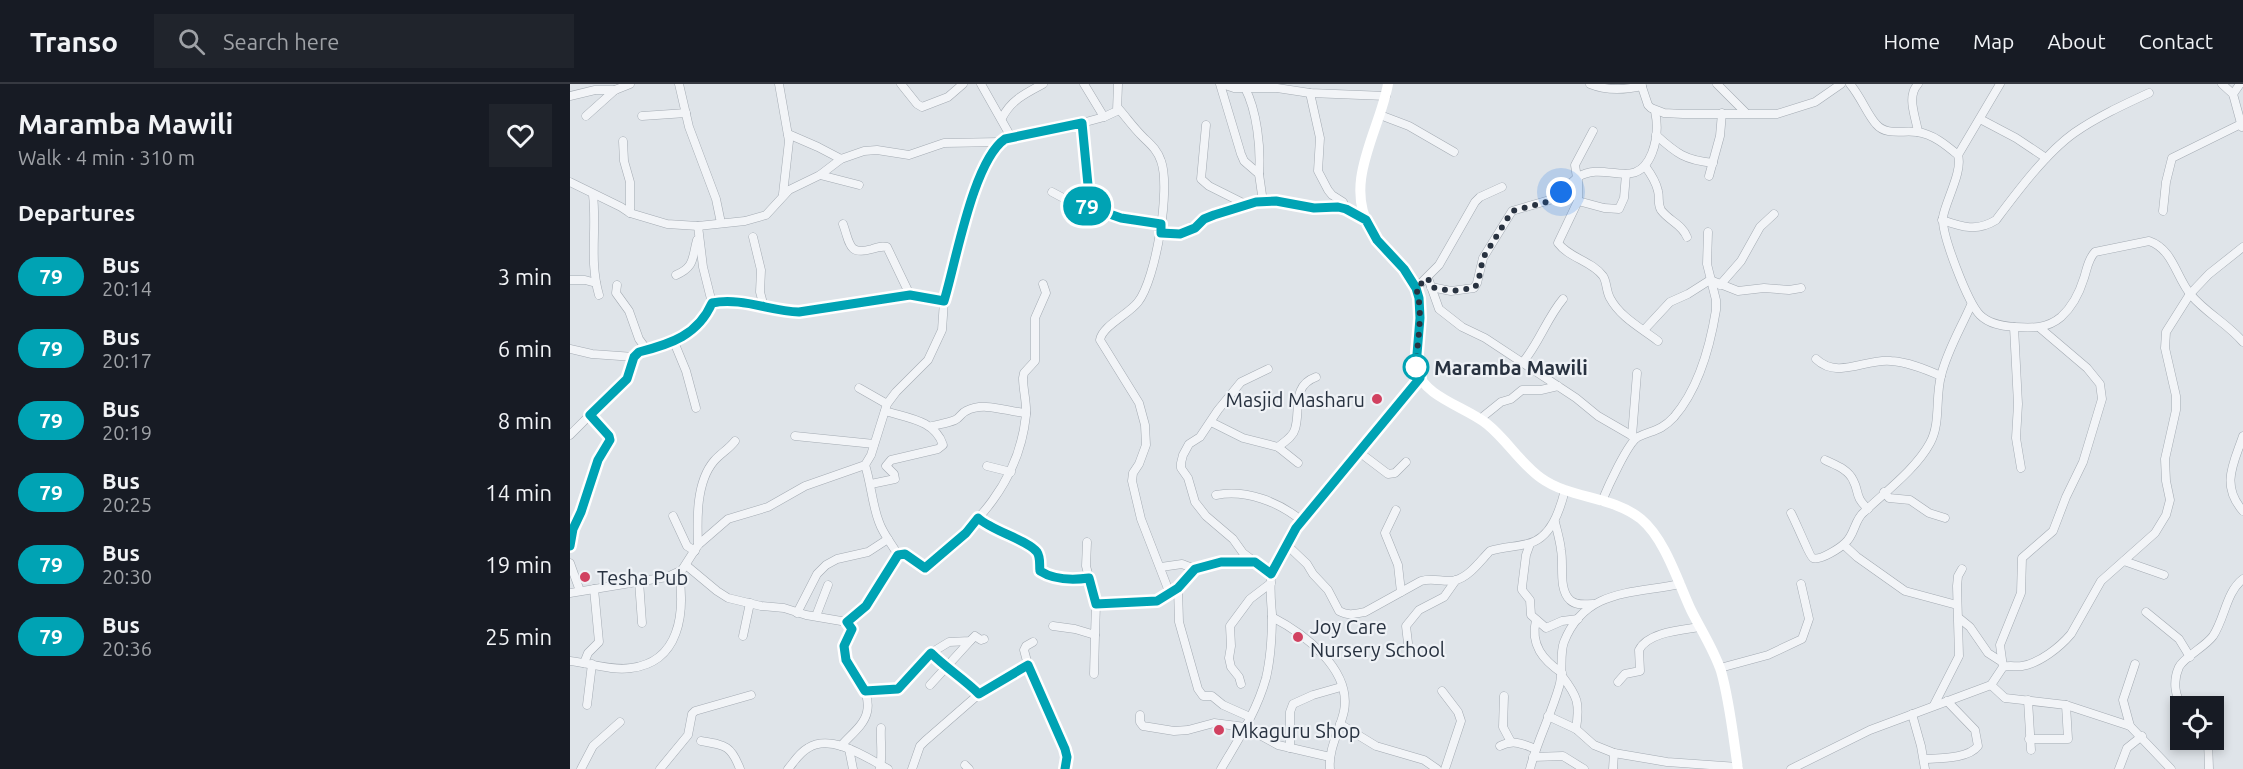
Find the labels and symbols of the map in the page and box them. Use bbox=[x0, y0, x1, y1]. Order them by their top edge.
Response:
your location bbox=[1546, 177, 1576, 207]
line badge: 79 bbox=[1060, 186, 1114, 226]
marker: Maramba Mawili bbox=[1403, 354, 1429, 380]
place label: Maramba Mawili bbox=[1434, 356, 1588, 379]
place label: Masjid Masharu bbox=[1226, 388, 1365, 411]
marker: Masjid Masharu bbox=[1370, 392, 1384, 406]
place label: Tesha Pub bbox=[597, 566, 688, 589]
marker: Tesha Pub bbox=[578, 570, 592, 584]
place label: Joy Care Nursery School bbox=[1310, 615, 1445, 661]
marker: Joy Care Nursery School bbox=[1291, 630, 1305, 644]
place label: Mkaguru Shop bbox=[1231, 719, 1361, 742]
marker: Mkaguru Shop bbox=[1212, 723, 1226, 737]

